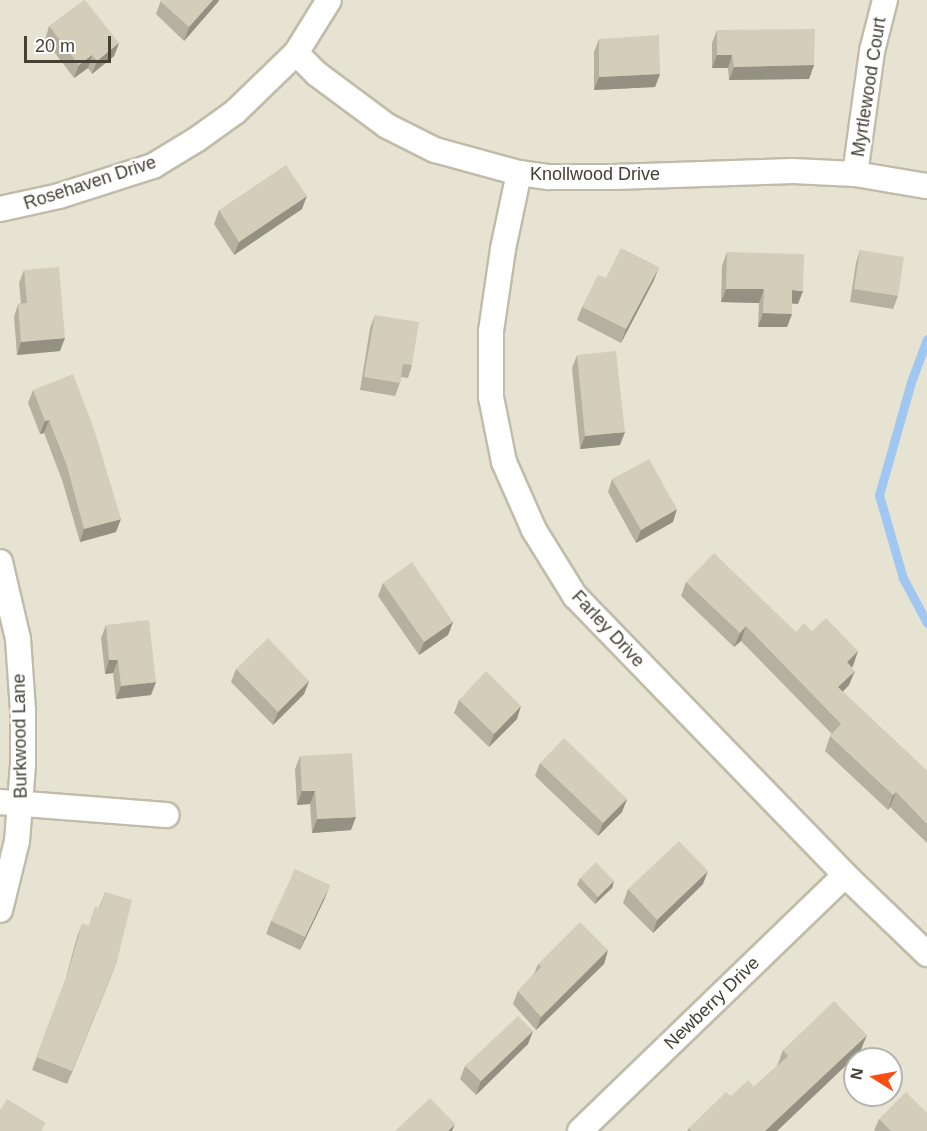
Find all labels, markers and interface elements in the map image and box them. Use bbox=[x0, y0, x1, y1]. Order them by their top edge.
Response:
street label: Myrtlewood Court bbox=[847, 16, 891, 158]
scale bar bbox=[27, 24, 114, 62]
text: 20 m bbox=[35, 36, 75, 56]
street label: Rosehaven Drive bbox=[21, 151, 159, 215]
street label: Knollwood Drive bbox=[530, 163, 660, 185]
street label: Farley Drive bbox=[567, 586, 649, 672]
street label: Burkwood Lane bbox=[8, 673, 32, 799]
street label: Newberry Drive bbox=[660, 952, 764, 1054]
north arrow bbox=[843, 1047, 903, 1107]
text: N bbox=[847, 1067, 866, 1081]

